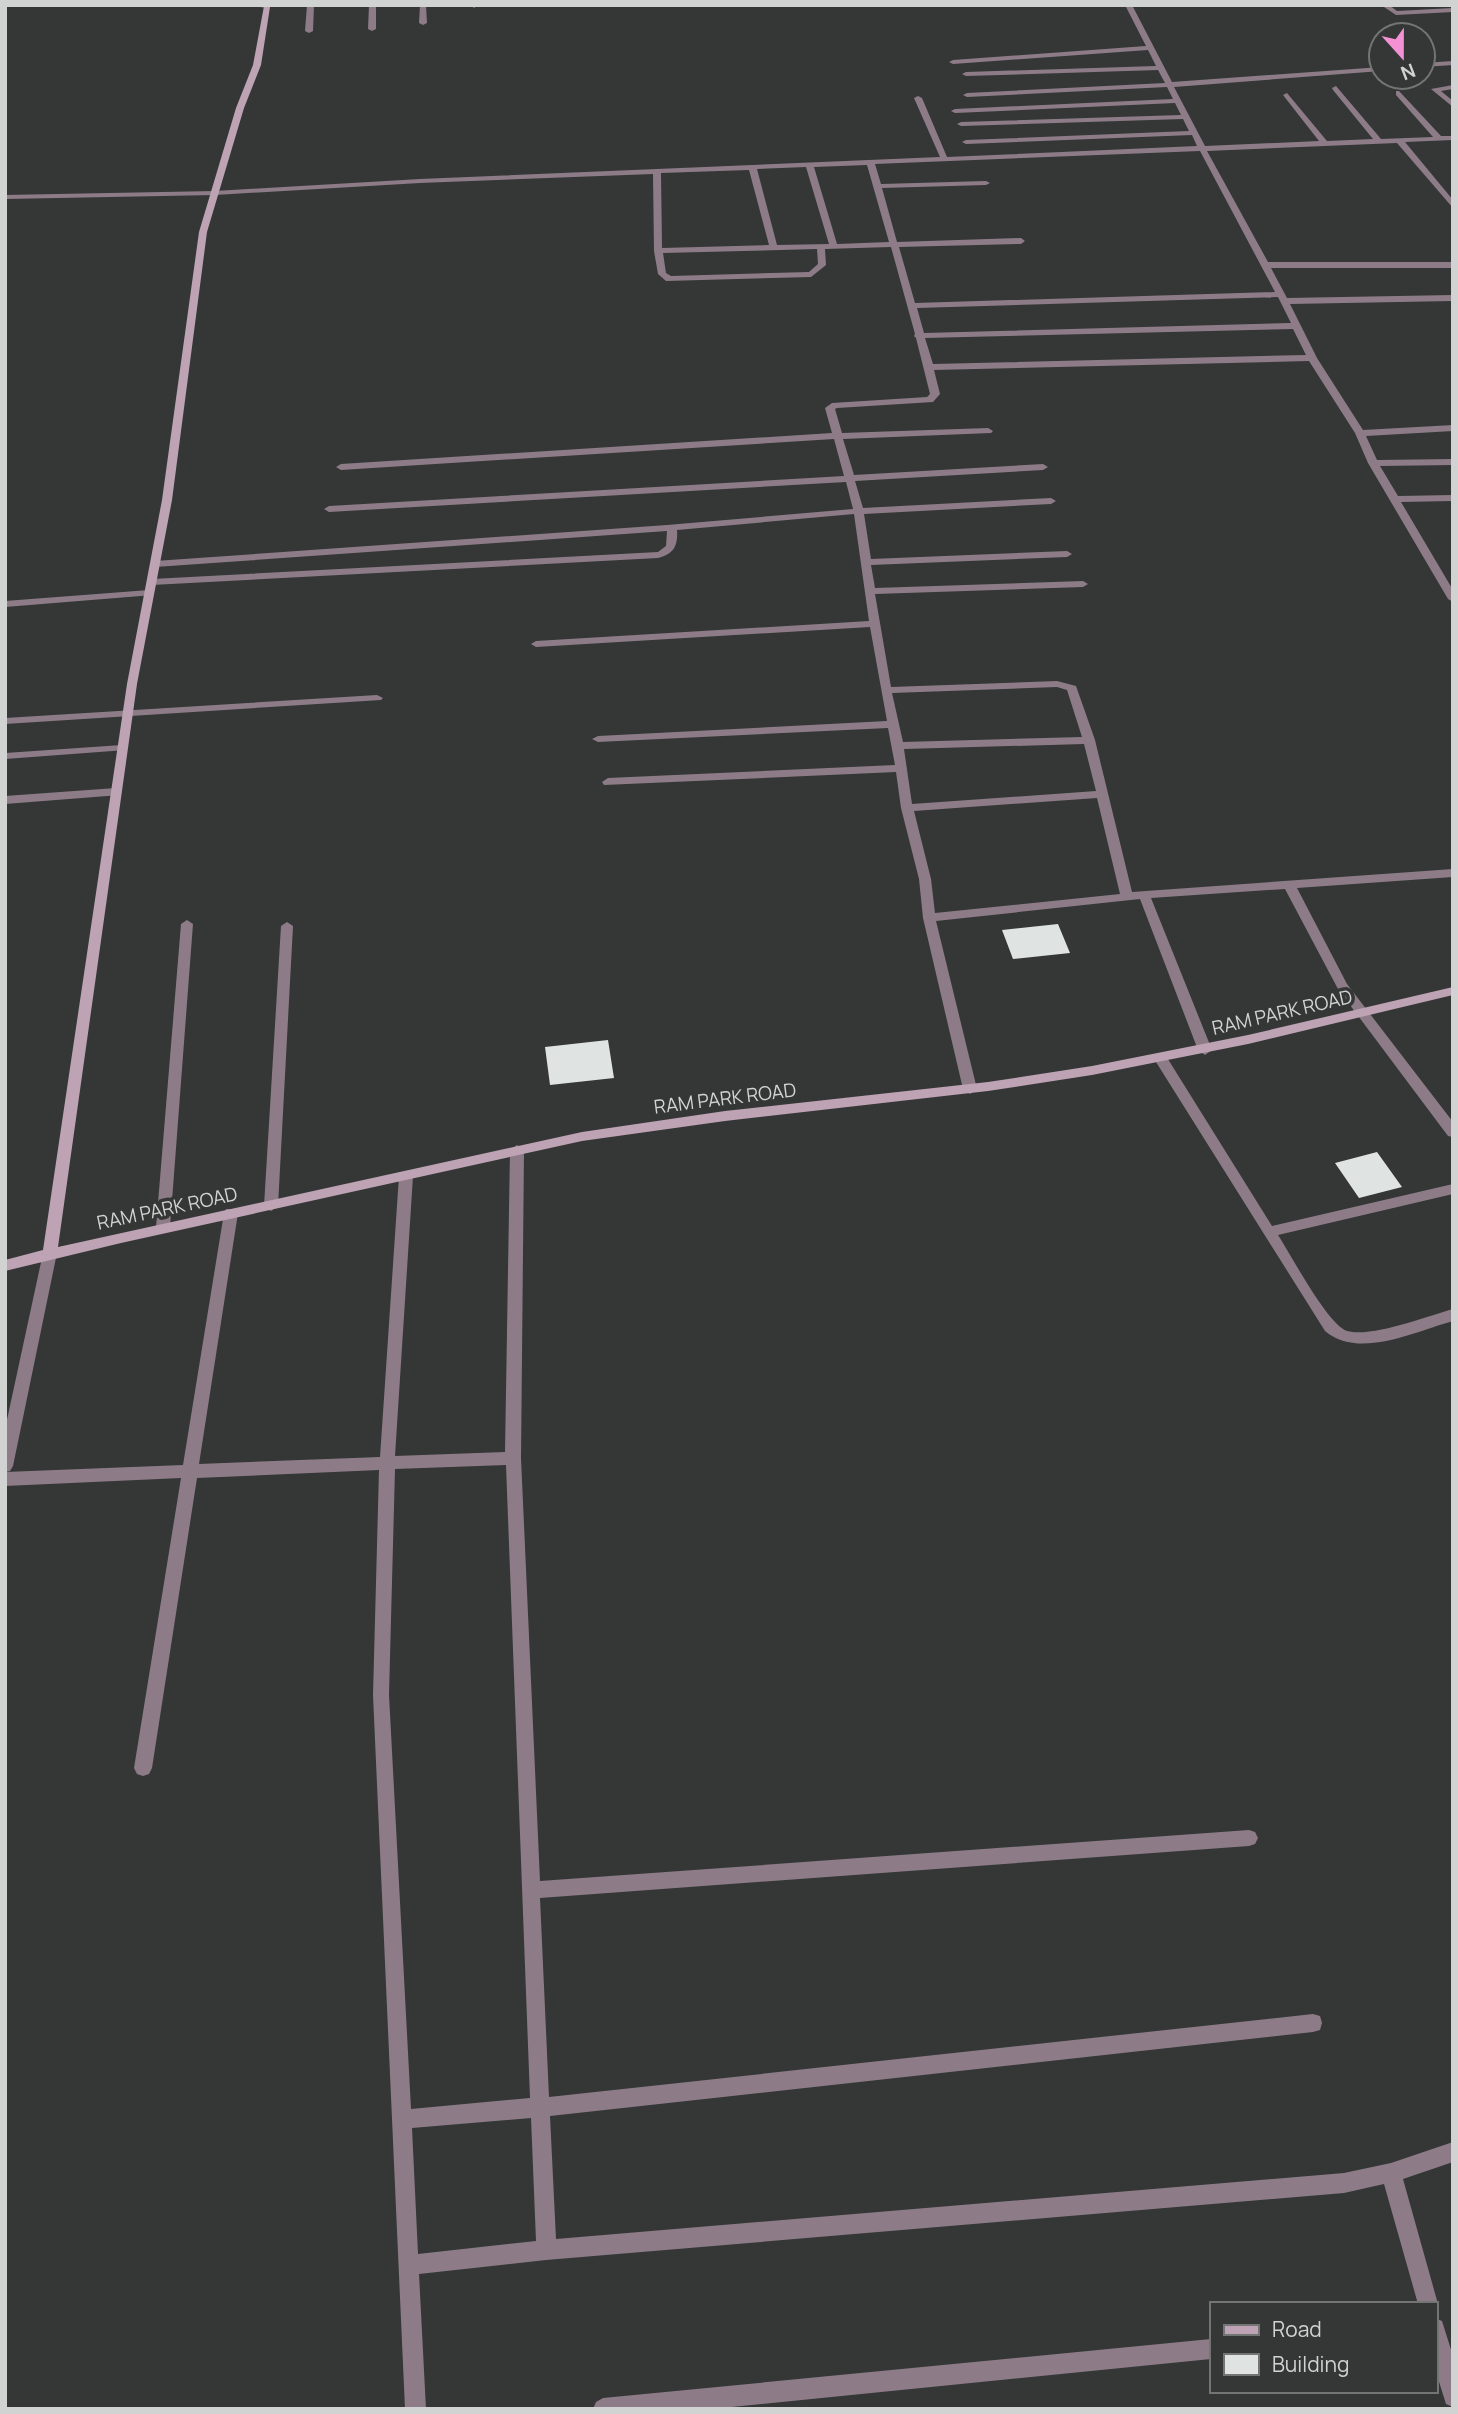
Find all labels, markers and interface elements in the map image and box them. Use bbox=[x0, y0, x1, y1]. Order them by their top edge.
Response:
north arrow bbox=[1367, 21, 1437, 91]
text: N bbox=[1397, 57, 1419, 86]
street label: RAM PARK ROAD bbox=[1209, 983, 1355, 1041]
street label: RAM PARK ROAD bbox=[652, 1076, 798, 1120]
street label: RAM PARK ROAD bbox=[94, 1180, 240, 1236]
legend bbox=[1210, 2302, 1437, 2393]
text: Road bbox=[1272, 2315, 1322, 2343]
text: Building bbox=[1272, 2350, 1349, 2378]

